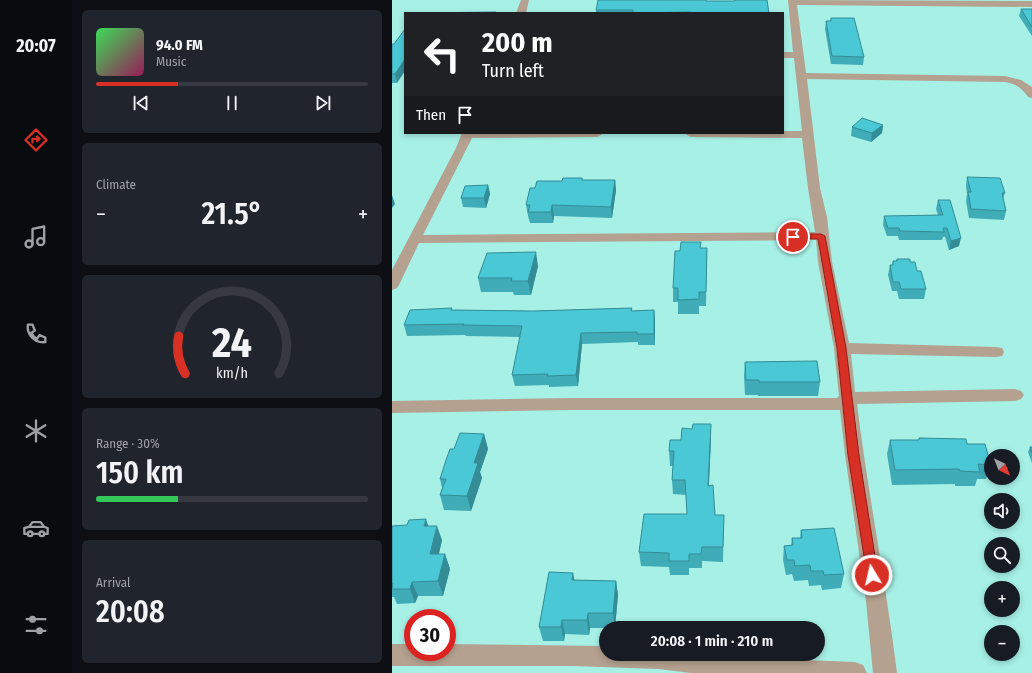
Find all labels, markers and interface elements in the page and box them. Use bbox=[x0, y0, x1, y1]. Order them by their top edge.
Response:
text: 200 m bbox=[482, 26, 553, 59]
icon: left bbox=[416, 28, 468, 80]
text: 20:07 bbox=[16, 35, 56, 57]
text: 94.0 FM bbox=[156, 36, 203, 54]
text: Music bbox=[156, 54, 186, 69]
text: Turn left bbox=[482, 60, 544, 82]
icon: previous bbox=[130, 92, 152, 114]
icon: pause bbox=[221, 92, 243, 114]
icon: next bbox=[312, 92, 334, 114]
icon: arrive bbox=[454, 104, 476, 126]
text: Then bbox=[416, 106, 446, 124]
icon: directions bbox=[22, 126, 50, 154]
text: Climate bbox=[96, 177, 136, 192]
text: 21.5° bbox=[201, 196, 262, 232]
text: − bbox=[96, 201, 106, 228]
text: + bbox=[358, 201, 368, 228]
pin bbox=[776, 220, 810, 254]
icon: music bbox=[22, 223, 50, 251]
icon: arrive bbox=[782, 226, 804, 248]
text: 24 bbox=[211, 318, 252, 368]
icon: phone bbox=[22, 320, 50, 348]
text: km/h bbox=[216, 365, 248, 382]
icon: climate bbox=[22, 417, 50, 445]
text: Range · 30% bbox=[96, 436, 160, 451]
north arrow bbox=[984, 449, 1020, 485]
map controls bbox=[984, 449, 1020, 661]
text: 150 km bbox=[96, 455, 183, 491]
button: sound bbox=[984, 493, 1020, 529]
icon: car bbox=[22, 514, 50, 542]
button: search bbox=[984, 537, 1020, 573]
position arrow bbox=[851, 554, 893, 596]
text: Arrival bbox=[96, 575, 130, 590]
button: + bbox=[984, 581, 1020, 617]
text: 20:08 bbox=[96, 594, 165, 630]
speed limit sign: 30 bbox=[404, 609, 456, 661]
icon: filters bbox=[22, 611, 50, 639]
button: − bbox=[984, 625, 1020, 661]
text: 20:08 · 1 min · 210 m bbox=[651, 632, 773, 650]

